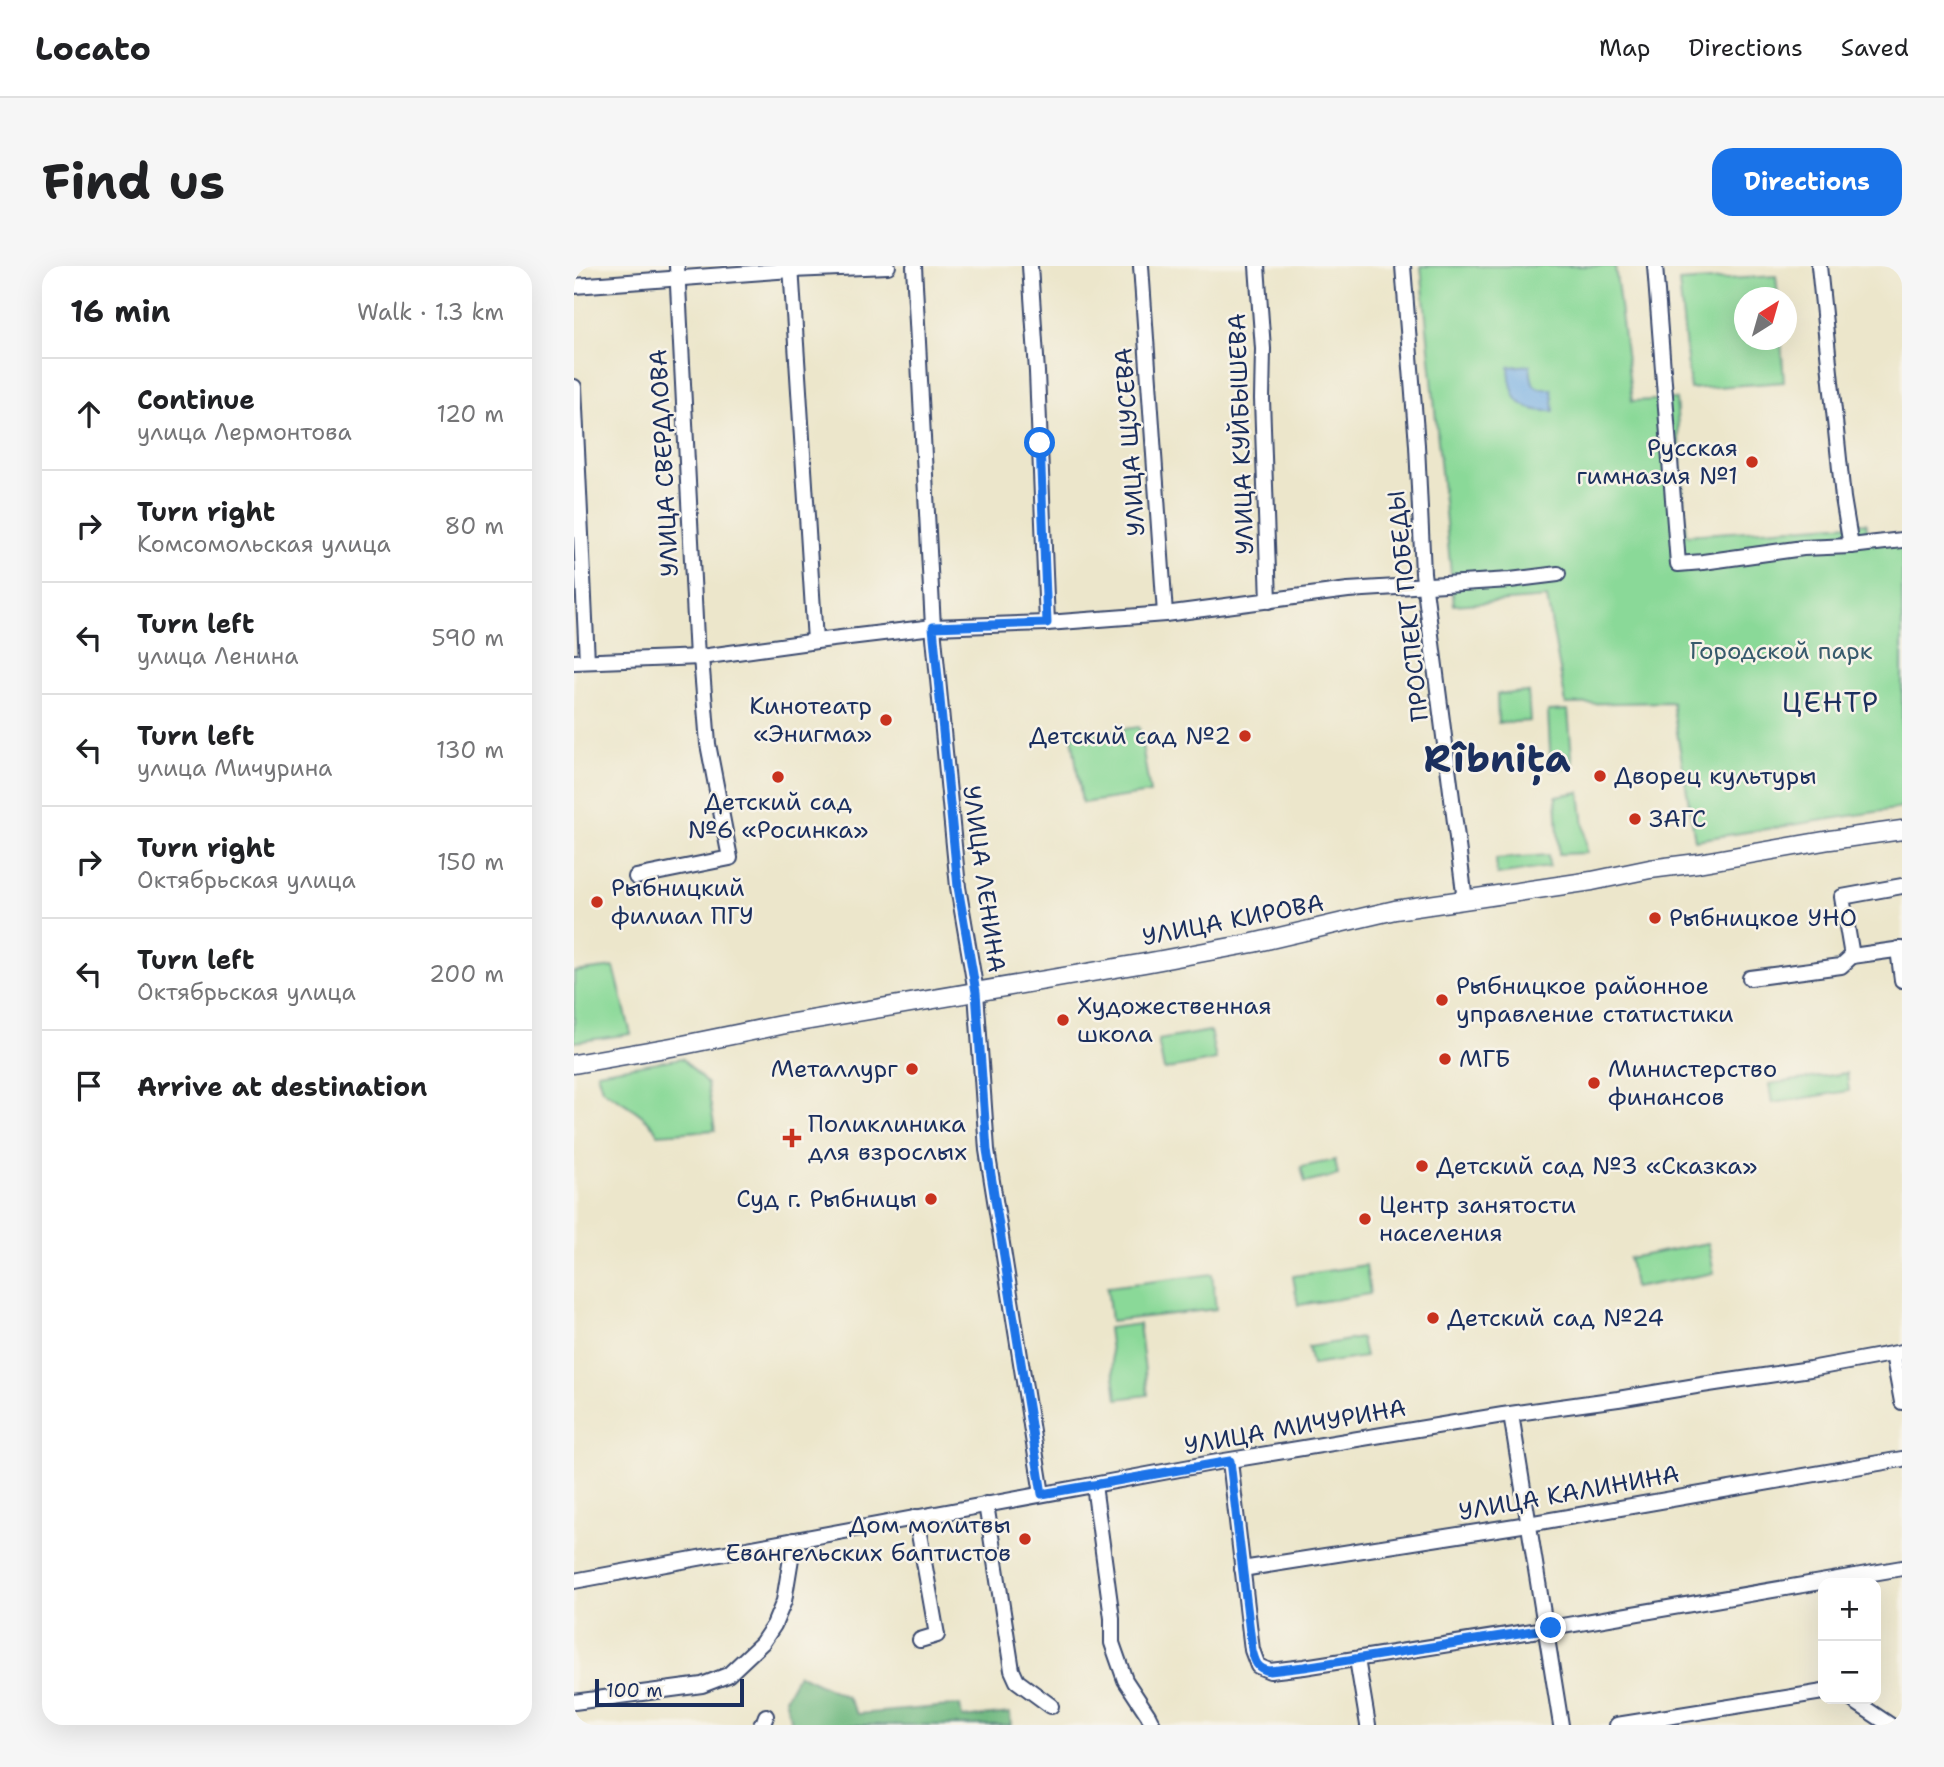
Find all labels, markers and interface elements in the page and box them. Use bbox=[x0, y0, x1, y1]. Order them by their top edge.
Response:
text: Locato bbox=[35, 26, 151, 71]
text: Map bbox=[1599, 32, 1650, 64]
text: Directions bbox=[1688, 32, 1803, 64]
text: Saved bbox=[1841, 32, 1909, 64]
button: Directions bbox=[1712, 148, 1902, 216]
text: Find us bbox=[42, 149, 225, 215]
north arrow bbox=[1734, 287, 1797, 350]
text: 16 min bbox=[70, 291, 170, 332]
text: Walk · 1.3 km bbox=[357, 297, 504, 327]
street label: УЛИЦА КУЙБЫШЕВА bbox=[1221, 313, 1261, 555]
street label: УЛИЦА ЩУСЕВА bbox=[1107, 346, 1153, 538]
street label: УЛИЦА СВЕРДЛОВА bbox=[642, 348, 686, 578]
text: Continue bbox=[137, 382, 255, 417]
icon: ahead bbox=[70, 395, 108, 433]
text: 120 m bbox=[436, 399, 504, 429]
text: улица Лермонтова bbox=[137, 417, 352, 447]
route start bbox=[1024, 427, 1055, 458]
place label: Русская гимназия №1 bbox=[1577, 432, 1738, 492]
marker: Русская гимназия №1 bbox=[1744, 454, 1760, 470]
street label: ПРОСПЕКТ ПОБЕДЫ bbox=[1380, 489, 1436, 723]
text: Turn right bbox=[137, 494, 275, 529]
icon: right bbox=[70, 507, 108, 545]
text: 80 m bbox=[445, 511, 504, 541]
text: Комсомольская улица bbox=[137, 529, 391, 559]
text: Turn left bbox=[137, 606, 254, 641]
icon: left bbox=[70, 619, 108, 657]
text: 590 m bbox=[431, 623, 504, 653]
park label: Городской парк bbox=[1689, 635, 1873, 667]
text: улица Ленина bbox=[137, 641, 298, 671]
district label: ЦЕНТР bbox=[1782, 683, 1880, 721]
place label: Кинотеатр «Энигма» bbox=[749, 690, 872, 750]
marker: Кинотеатр «Энигма» bbox=[878, 712, 894, 728]
text: Turn left bbox=[137, 718, 254, 753]
place label: Детский сад №2 bbox=[1029, 720, 1231, 752]
marker: Детский сад №2 bbox=[1237, 728, 1253, 744]
icon: left bbox=[70, 731, 108, 769]
district label: Rîbnița bbox=[1423, 733, 1571, 786]
text: 130 m bbox=[436, 735, 504, 765]
text: улица Мичурина bbox=[137, 753, 332, 783]
place label: Дворец культуры bbox=[1614, 760, 1817, 792]
marker: Дворец культуры bbox=[1592, 768, 1608, 784]
marker: Детский сад №6 «Росинка» bbox=[770, 769, 786, 785]
street label: УЛИЦА ЛЕНИНА bbox=[955, 783, 1013, 975]
place label: Детский сад №6 «Росинка» bbox=[688, 786, 868, 846]
place label: ЗАГС bbox=[1649, 803, 1706, 835]
marker: ЗАГС bbox=[1627, 811, 1643, 827]
text: Turn right bbox=[137, 830, 275, 865]
icon: right bbox=[70, 843, 108, 881]
text: 150 m bbox=[437, 847, 504, 877]
text: Октябрьская улица bbox=[137, 865, 356, 895]
place label: Рыбницкий филиал ПГУ bbox=[611, 872, 754, 932]
street label: УЛИЦА КИРОВА bbox=[1139, 887, 1327, 953]
marker: Рыбницкий филиал ПГУ bbox=[589, 894, 605, 910]
place label: Рыбницкое УНО bbox=[1669, 902, 1857, 934]
marker: Рыбницкое УНО bbox=[1647, 910, 1663, 926]
text: Turn left bbox=[137, 942, 254, 977]
icon: left bbox=[70, 955, 108, 993]
text: 200 m bbox=[429, 959, 504, 989]
place label: Рыбницкое районное управление статистики bbox=[1456, 970, 1734, 1030]
text: Октябрьская улица bbox=[137, 977, 356, 1007]
place label: Художественная школа bbox=[1077, 990, 1272, 1050]
marker: Рыбницкое районное управление статистики bbox=[1434, 992, 1450, 1008]
marker: Художественная школа bbox=[1055, 1012, 1071, 1028]
place label: МГБ bbox=[1459, 1043, 1511, 1075]
marker: МГБ bbox=[1437, 1051, 1453, 1067]
place label: Металлург bbox=[771, 1053, 898, 1085]
place label: Министерство финансов bbox=[1608, 1053, 1777, 1113]
marker: Металлург bbox=[904, 1061, 920, 1077]
icon: arrive bbox=[70, 1067, 108, 1105]
text: Arrive at destination bbox=[137, 1069, 427, 1104]
marker: Министерство финансов bbox=[1586, 1075, 1602, 1091]
place label: Поликлиника для взрослых bbox=[808, 1108, 967, 1168]
marker: Поликлиника для взрослых bbox=[782, 1128, 802, 1148]
place label: Детский сад №3 «Сказка» bbox=[1436, 1150, 1757, 1182]
marker: Детский сад №3 «Сказка» bbox=[1414, 1158, 1430, 1174]
place label: Суд г. Рыбницы bbox=[736, 1183, 917, 1215]
place label: Центр занятости населения bbox=[1379, 1189, 1576, 1249]
marker: Суд г. Рыбницы bbox=[923, 1191, 939, 1207]
marker: Центр занятости населения bbox=[1357, 1211, 1373, 1227]
place label: Детский сад №24 bbox=[1447, 1302, 1664, 1334]
marker: Детский сад №24 bbox=[1425, 1310, 1441, 1326]
street label: УЛИЦА МИЧУРИНА bbox=[1181, 1392, 1409, 1462]
street label: УЛИЦА КАЛИНИНА bbox=[1456, 1458, 1682, 1528]
place label: Дом молитвы Евангельских баптистов bbox=[726, 1509, 1011, 1569]
marker: Дом молитвы Евангельских баптистов bbox=[1017, 1531, 1033, 1547]
map controls bbox=[1818, 1578, 1881, 1704]
button: + bbox=[1818, 1578, 1881, 1641]
route end bbox=[1535, 1612, 1566, 1643]
button: − bbox=[1818, 1641, 1881, 1704]
scale bar bbox=[595, 1676, 744, 1708]
text: 100 m bbox=[606, 1678, 663, 1703]

